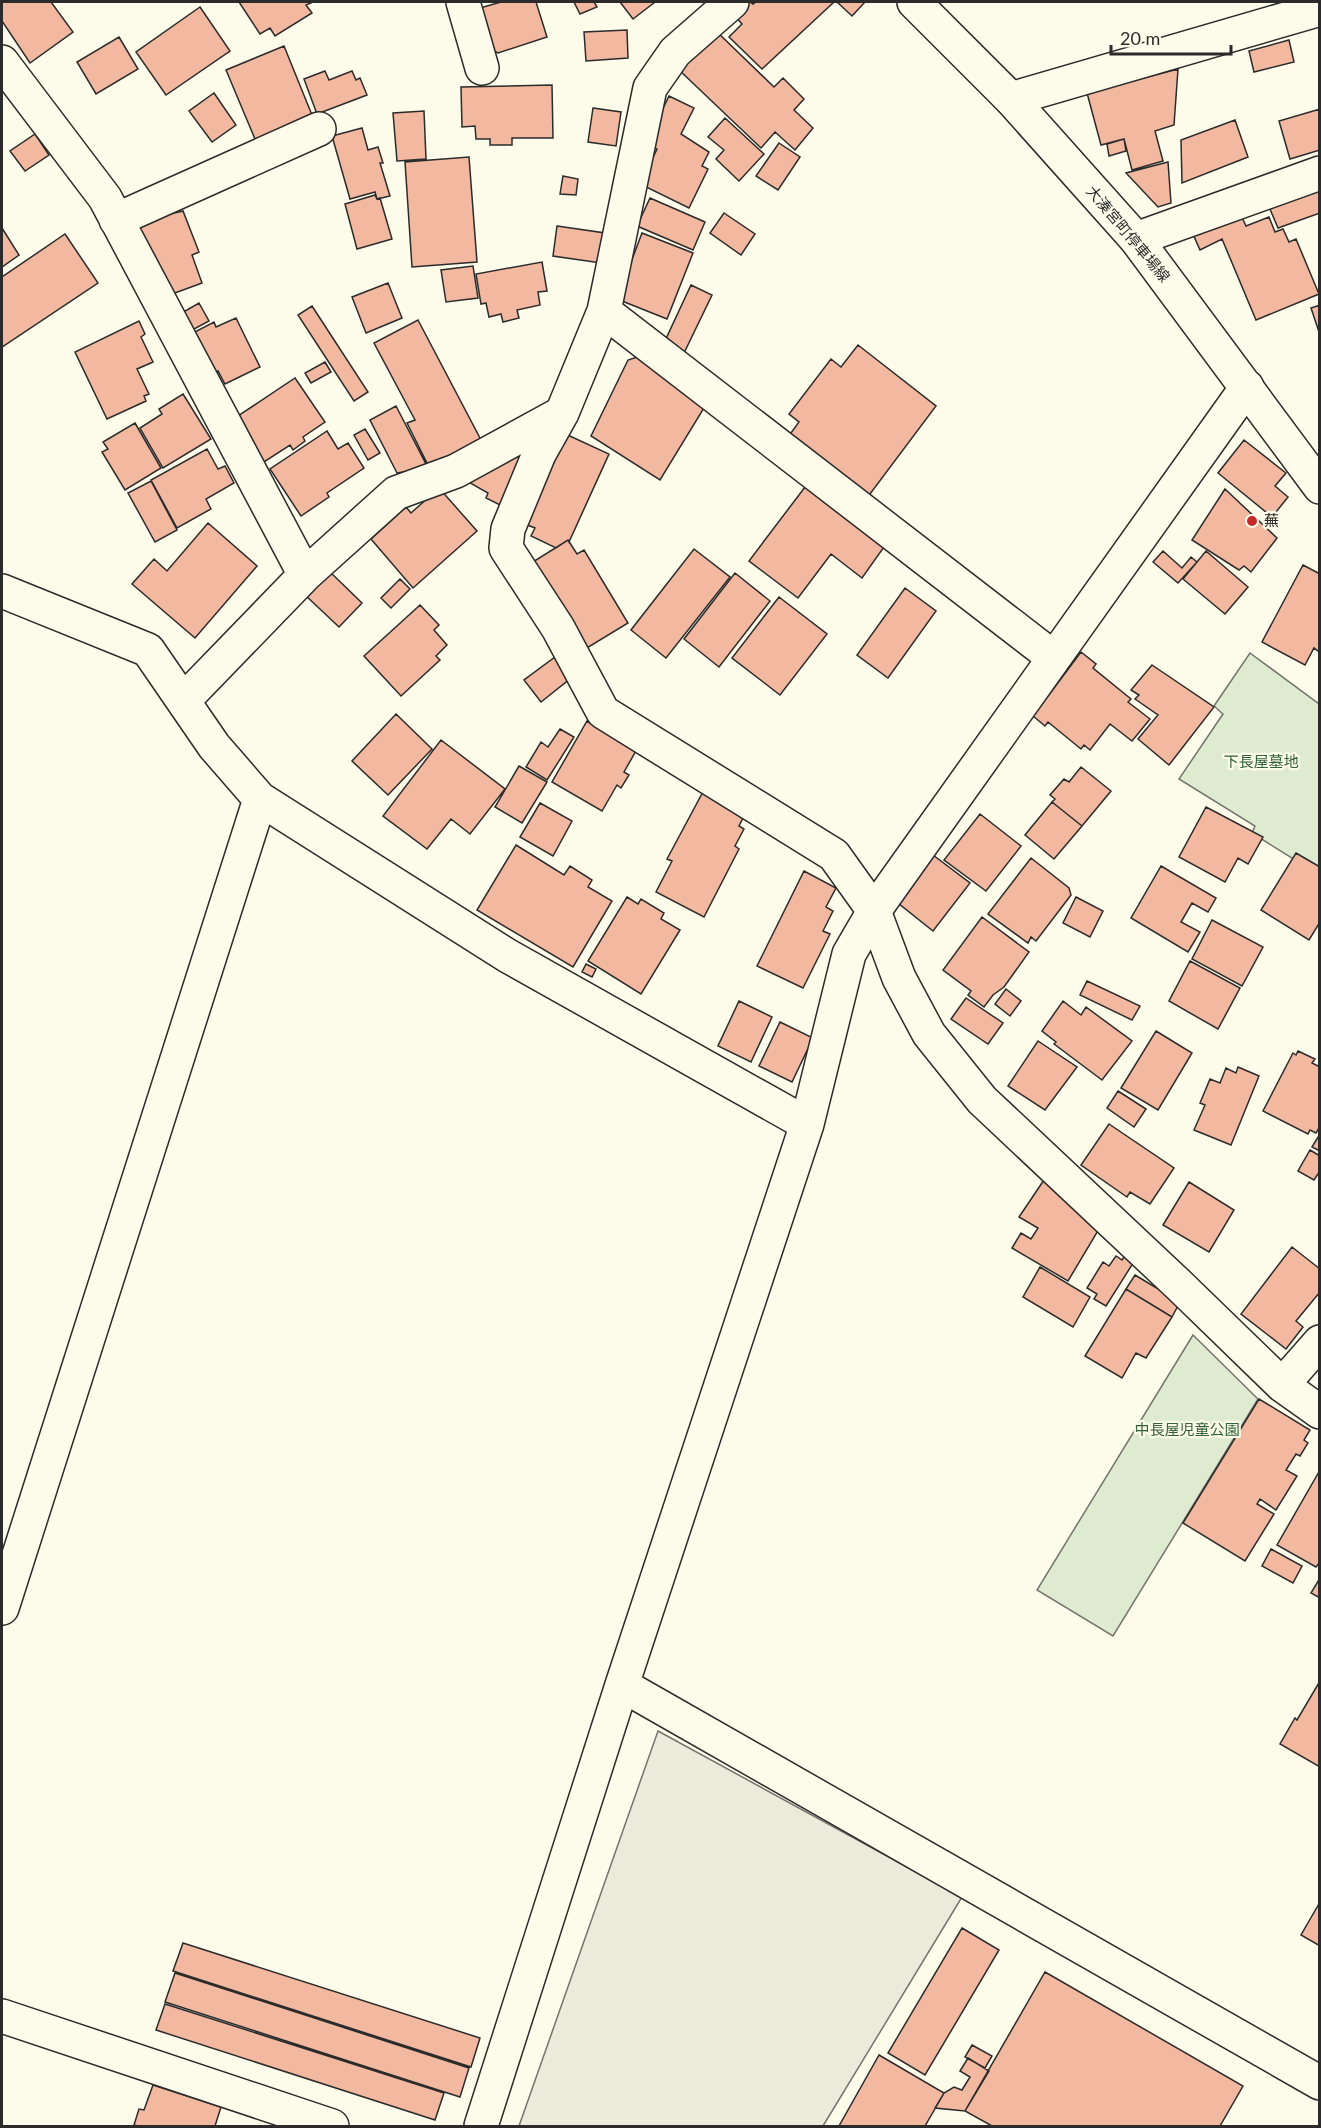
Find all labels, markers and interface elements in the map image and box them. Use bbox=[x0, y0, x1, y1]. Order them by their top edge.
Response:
scale bar bbox=[1111, 18, 1231, 56]
text: 20 m bbox=[1120, 27, 1160, 49]
street label: 大湊宮町停車場線 bbox=[1083, 182, 1174, 285]
place label: 蕪 bbox=[1264, 511, 1279, 529]
marker: 蕪 bbox=[1245, 514, 1259, 528]
park label: 下長屋墓地 bbox=[1223, 752, 1299, 770]
park label: 中長屋児童公園 bbox=[1134, 1420, 1240, 1438]

